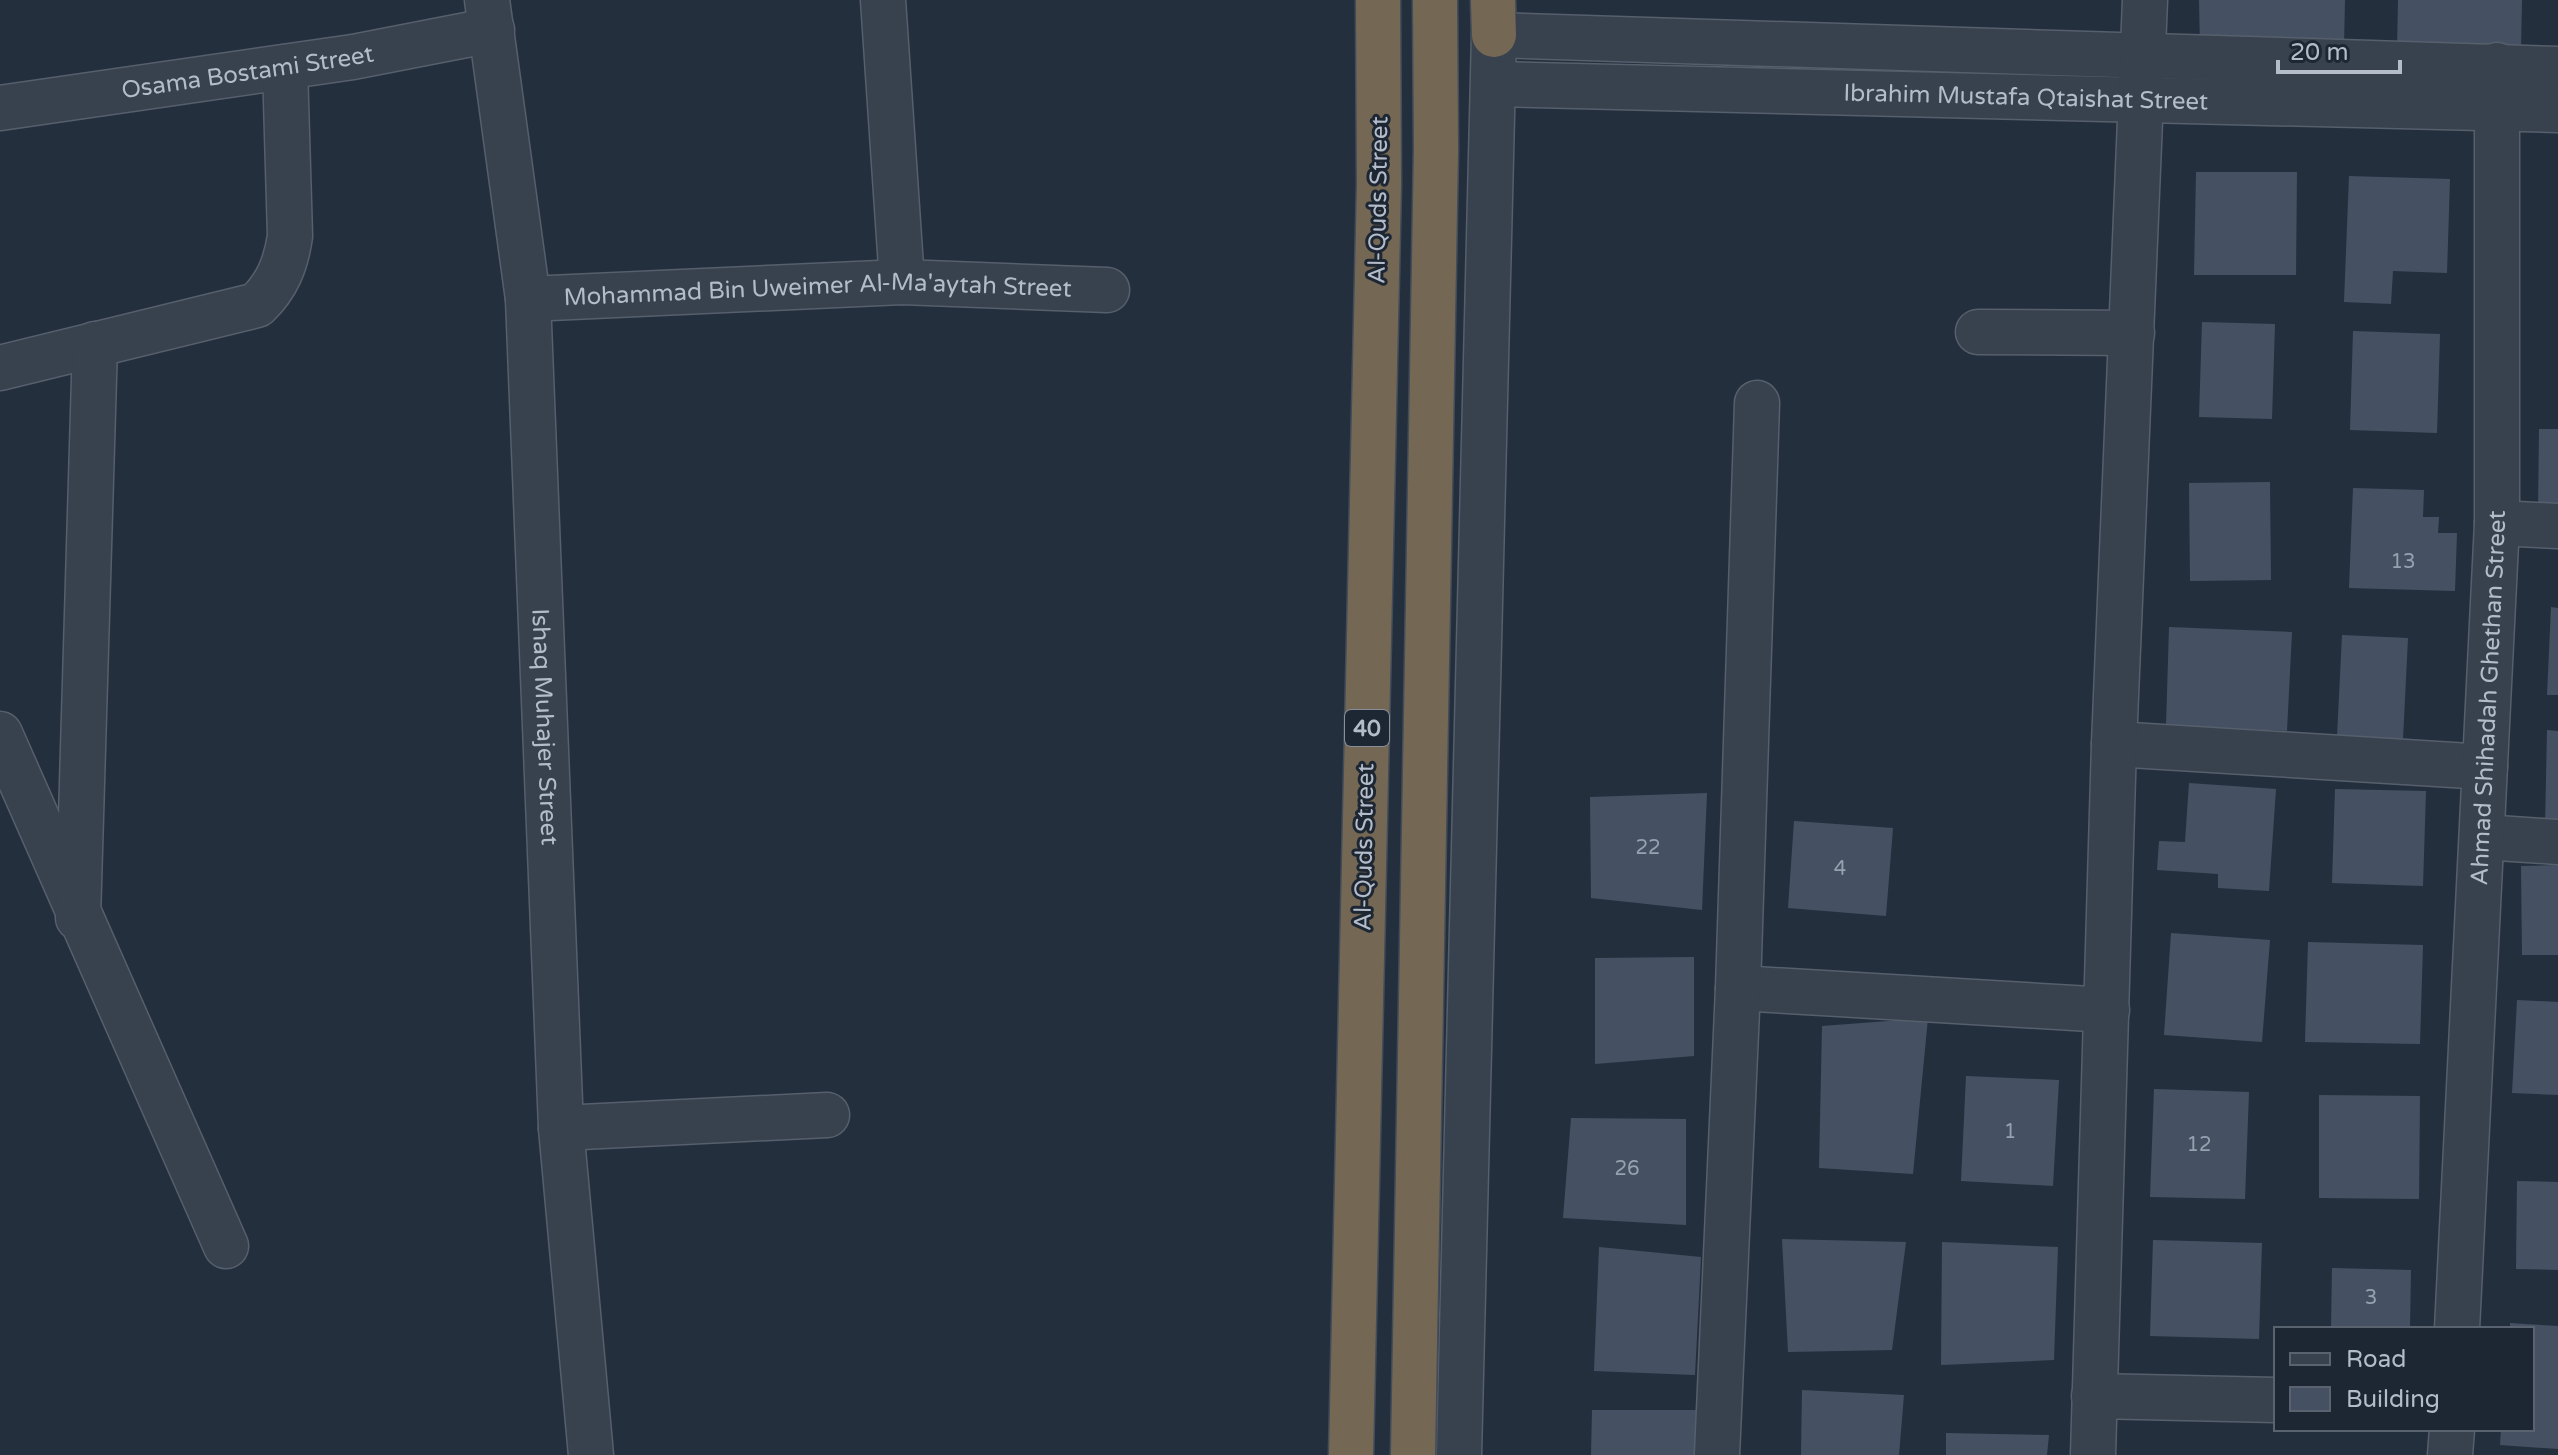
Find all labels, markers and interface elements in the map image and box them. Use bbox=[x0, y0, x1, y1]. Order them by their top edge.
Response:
scale bar bbox=[2278, 24, 2400, 74]
text: 20 m bbox=[2290, 38, 2348, 67]
street label: Osama Bostami Street bbox=[120, 39, 376, 105]
street label: Ibrahim Mustafa Qtaishat Street bbox=[1843, 79, 2209, 116]
street label: Al-Quds Street bbox=[1363, 116, 1394, 284]
street label: Mohammad Bin Uweimer Al-Ma'aytah Street bbox=[563, 268, 1072, 312]
street label: Ahmad Shihadah Ghethan Street bbox=[2465, 510, 2512, 886]
house number: 13 bbox=[2390, 550, 2416, 574]
street label: Ishaq Muhajer Street bbox=[525, 608, 564, 846]
road number: 40 bbox=[1345, 710, 1389, 746]
street label: Al-Quds Street bbox=[1349, 763, 1380, 931]
house number: 22 bbox=[1635, 836, 1661, 860]
house number: 4 bbox=[1834, 857, 1846, 881]
house number: 1 bbox=[2004, 1120, 2016, 1144]
house number: 12 bbox=[2186, 1133, 2212, 1157]
house number: 26 bbox=[1614, 1157, 1640, 1181]
house number: 3 bbox=[2365, 1286, 2377, 1310]
legend bbox=[2274, 1327, 2534, 1431]
text: Road bbox=[2346, 1345, 2406, 1374]
text: Building bbox=[2346, 1385, 2440, 1414]

